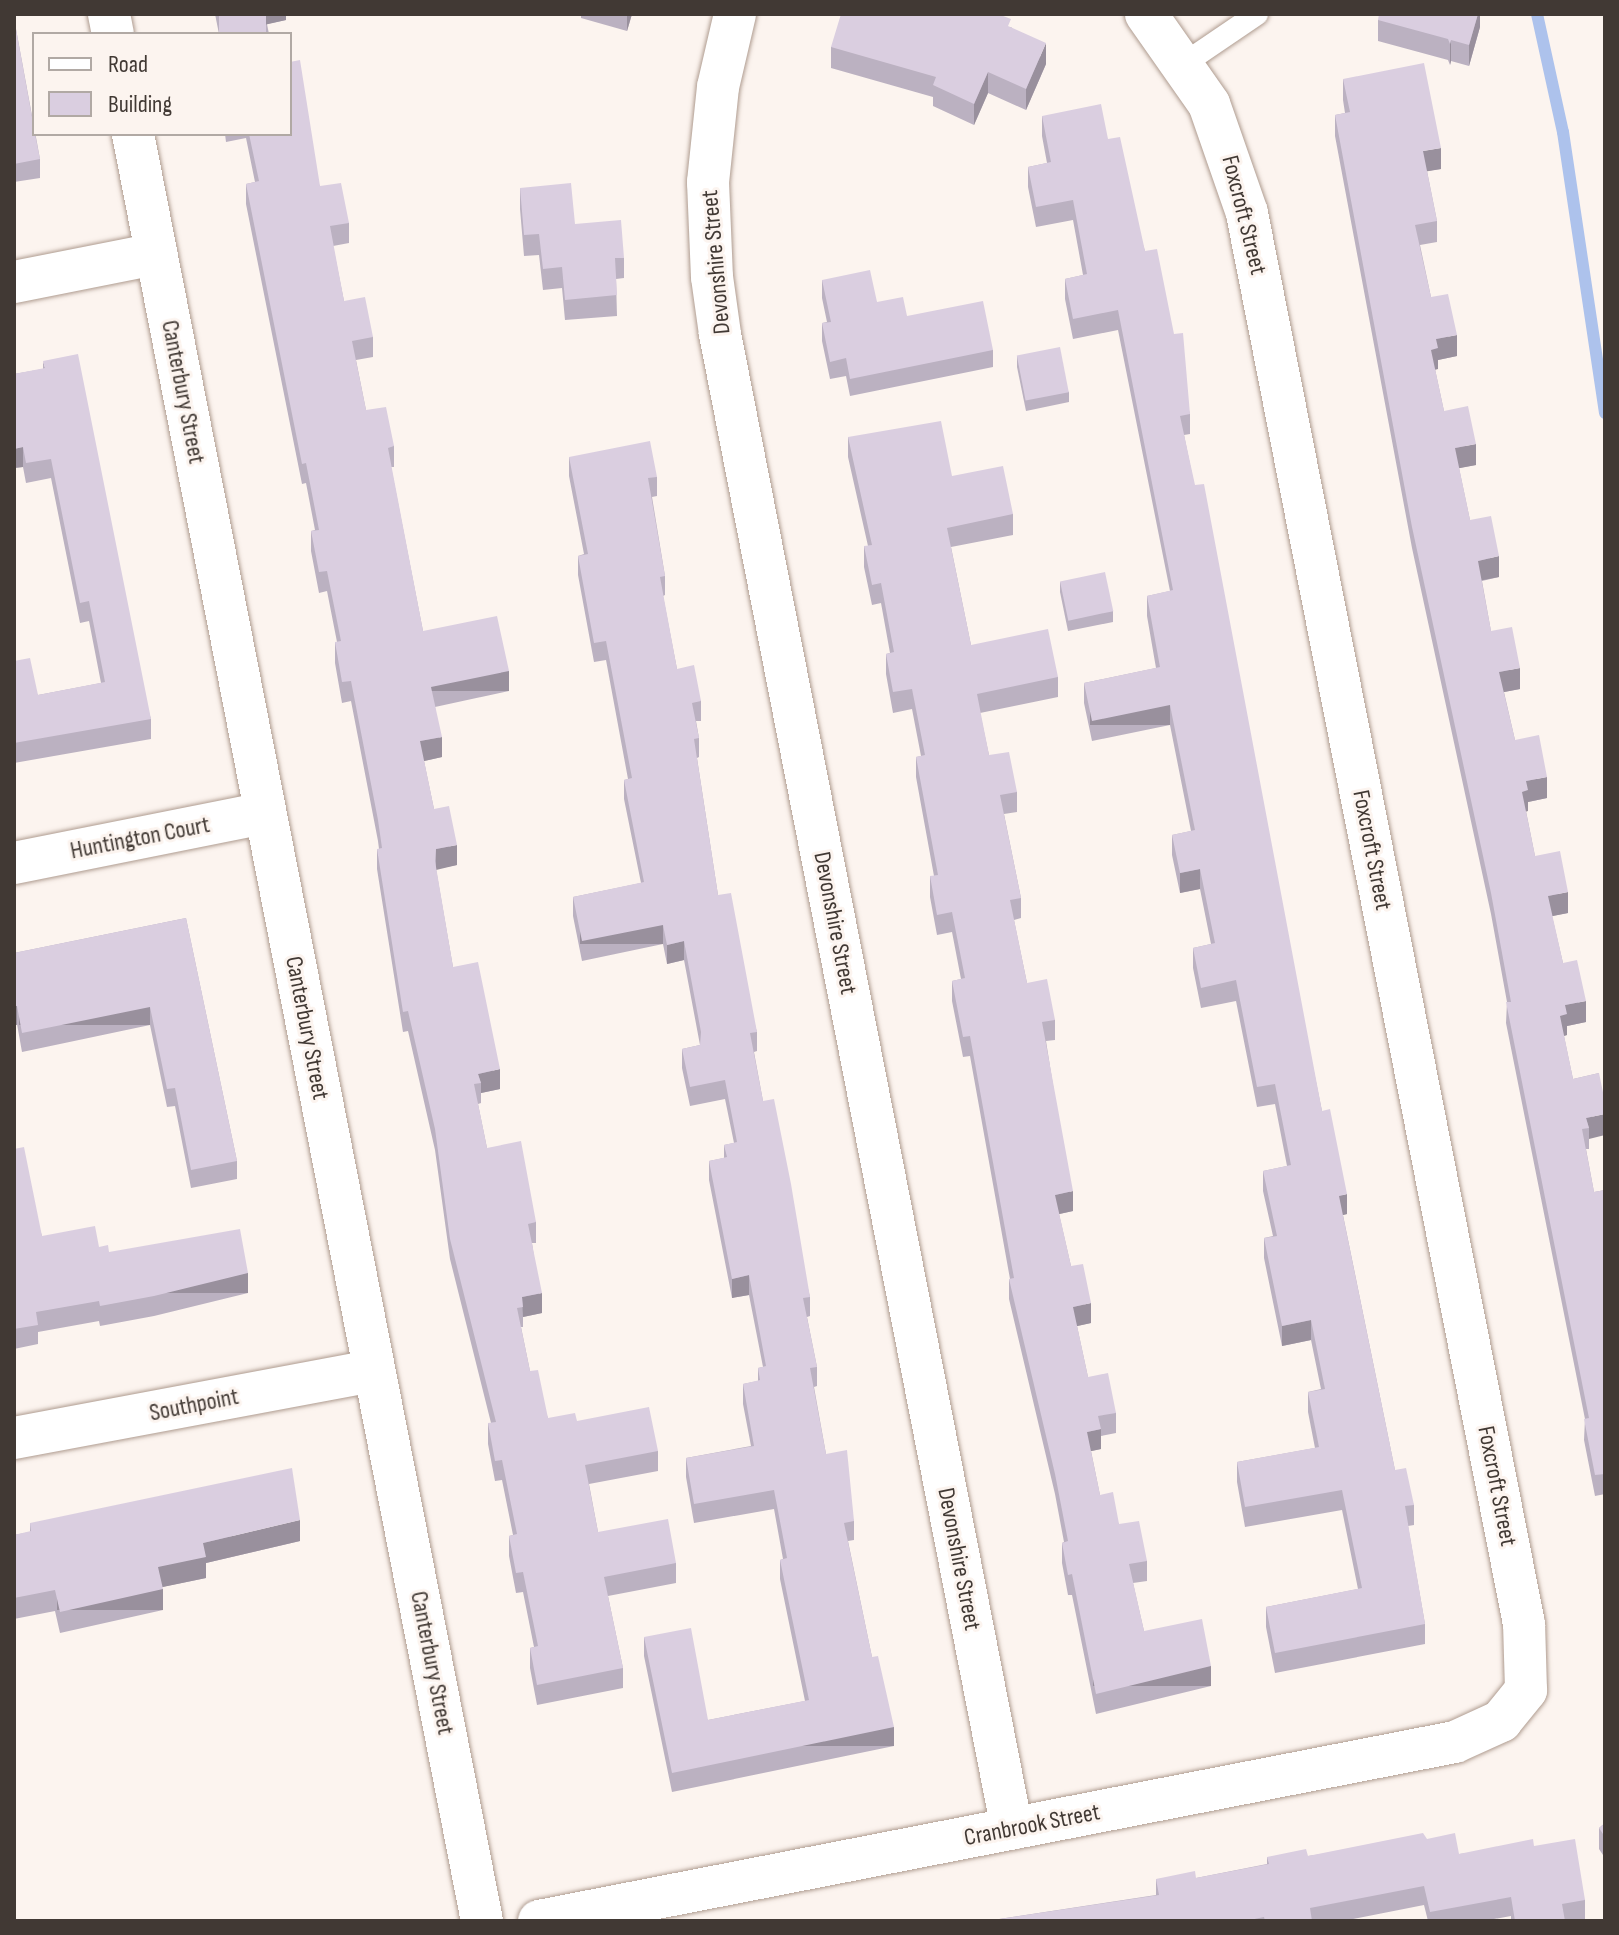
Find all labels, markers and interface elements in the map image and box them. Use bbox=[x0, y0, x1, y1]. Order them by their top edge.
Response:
legend bbox=[32, 32, 292, 136]
text: Road bbox=[108, 50, 148, 79]
text: Building bbox=[108, 90, 172, 119]
street label: Foxcroft Street bbox=[1215, 153, 1273, 277]
street label: Devonshire Street bbox=[695, 189, 737, 335]
street label: Canterbury Street bbox=[155, 318, 211, 466]
street label: Foxcroft Street bbox=[1346, 788, 1398, 912]
street label: Huntington Court bbox=[68, 810, 212, 866]
street label: Devonshire Street bbox=[807, 849, 863, 997]
street label: Canterbury Street bbox=[279, 954, 335, 1102]
street label: Southpoint bbox=[147, 1382, 241, 1428]
street label: Foxcroft Street bbox=[1471, 1424, 1523, 1548]
street label: Devonshire Street bbox=[931, 1485, 987, 1633]
street label: Canterbury Street bbox=[404, 1589, 460, 1737]
street label: Cranbrook Street bbox=[962, 1798, 1102, 1852]

